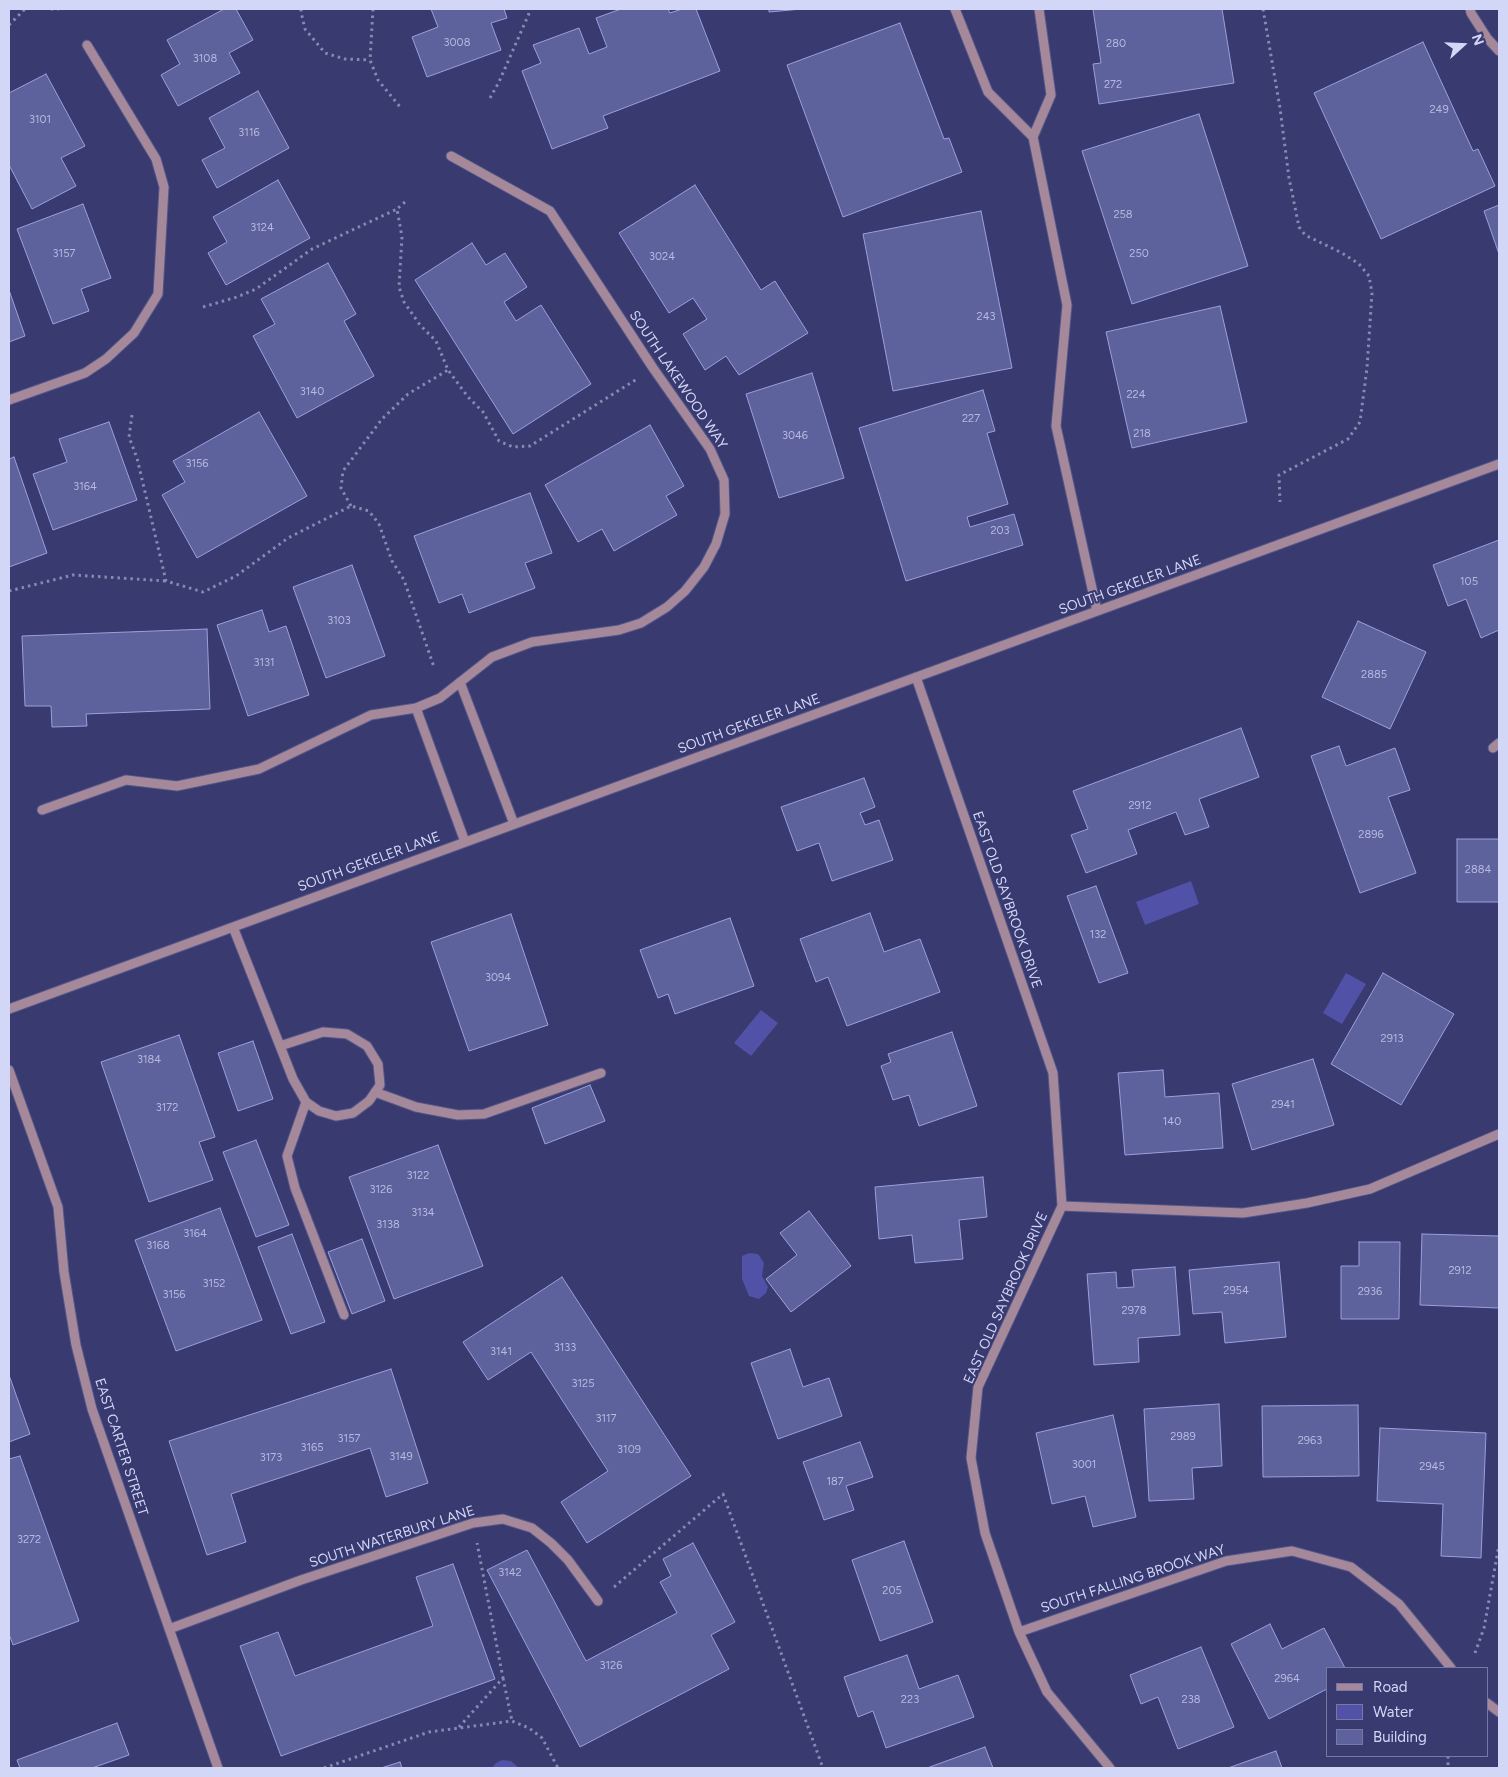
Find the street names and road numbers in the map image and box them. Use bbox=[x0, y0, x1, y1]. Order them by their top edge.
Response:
street label: SOUTH LAKEWOOD WAY bbox=[625, 308, 731, 452]
street label: SOUTH GEKELER LANE bbox=[1056, 551, 1204, 619]
street label: SOUTH GEKELER LANE bbox=[675, 690, 823, 758]
street label: EAST OLD SAYBROOK DRIVE bbox=[969, 809, 1045, 991]
street label: SOUTH GEKELER LANE bbox=[295, 828, 443, 896]
street label: EAST OLD SAYBROOK DRIVE bbox=[960, 1209, 1052, 1387]
street label: EAST CARTER STREET bbox=[91, 1376, 151, 1518]
street label: SOUTH WATERBURY LANE bbox=[307, 1502, 477, 1572]
street label: SOUTH FALLING BROOK WAY bbox=[1039, 1541, 1227, 1617]

